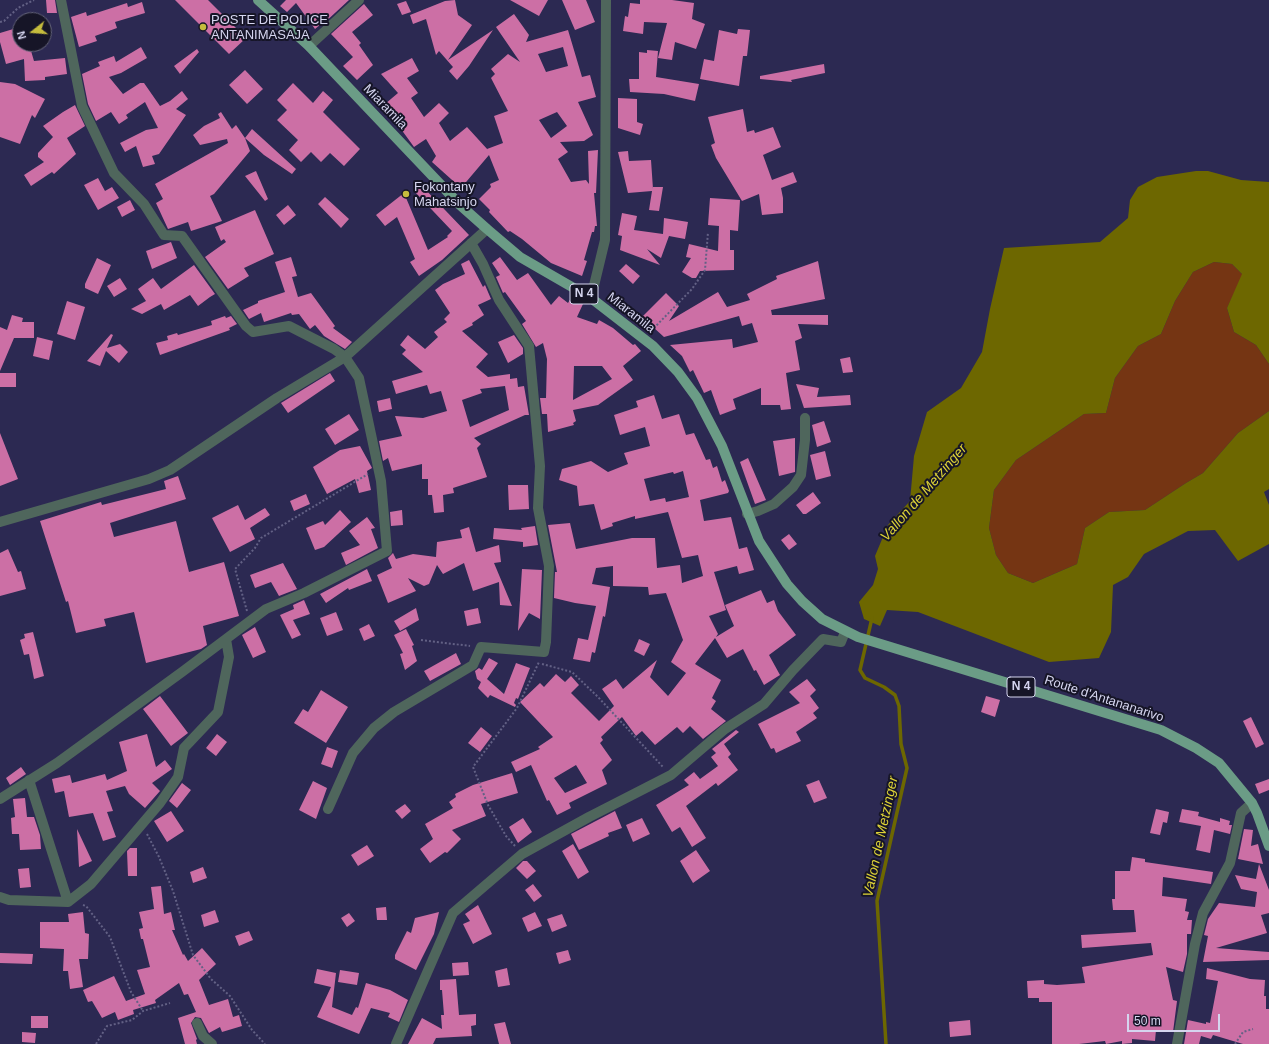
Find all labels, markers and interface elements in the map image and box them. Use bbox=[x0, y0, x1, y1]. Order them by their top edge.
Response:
north arrow bbox=[12, 12, 52, 52]
place label: POSTE DE POLICE ANTANIMASAJA bbox=[211, 12, 328, 43]
marker: POSTE DE POLICE ANTANIMASAJA bbox=[198, 22, 208, 32]
text: N bbox=[15, 30, 28, 41]
street label: Miaramila bbox=[360, 81, 410, 133]
place label: Fokontany Mahatsinjo bbox=[414, 179, 477, 210]
marker: Fokontany Mahatsinjo bbox=[401, 189, 411, 199]
road number: N 4 bbox=[570, 284, 598, 304]
street label: Miaramila bbox=[604, 290, 658, 336]
water label: Vallon de Metzinger bbox=[877, 441, 971, 545]
street label: Route d'Antananarivo bbox=[1042, 672, 1166, 726]
road number: N 4 bbox=[1007, 677, 1035, 697]
water label: Vallon de Metzinger bbox=[860, 775, 902, 899]
scale bar bbox=[1129, 1006, 1222, 1032]
text: 50 m bbox=[1134, 1014, 1161, 1028]

